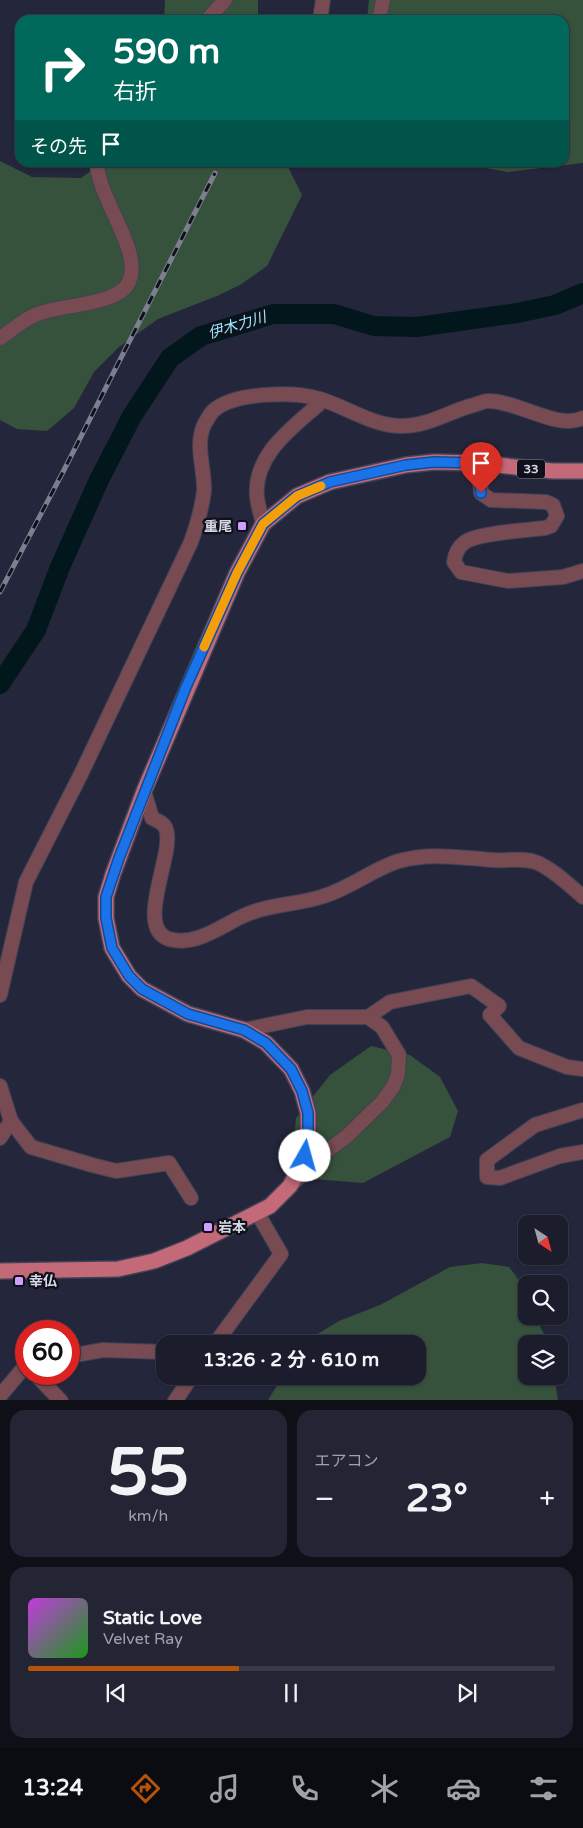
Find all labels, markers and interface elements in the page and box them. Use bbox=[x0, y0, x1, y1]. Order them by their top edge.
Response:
text: 590 m bbox=[113, 31, 220, 73]
icon: right bbox=[30, 35, 95, 100]
text: 右折 bbox=[113, 79, 157, 105]
icon: arrive bbox=[97, 130, 125, 158]
text: その先 bbox=[30, 136, 87, 158]
water label: 伊木力川 bbox=[206, 307, 270, 342]
pin bbox=[460, 442, 502, 493]
icon: arrive bbox=[467, 449, 495, 477]
road number: 33 bbox=[517, 459, 545, 478]
place label: 重尾 bbox=[204, 518, 232, 535]
marker: 重尾 bbox=[236, 520, 248, 532]
position arrow bbox=[278, 1129, 330, 1181]
north arrow bbox=[518, 1215, 568, 1265]
map controls bbox=[518, 1215, 568, 1385]
place label: 岩本 bbox=[218, 1219, 246, 1236]
marker: 岩本 bbox=[202, 1221, 214, 1233]
place label: 幸仏 bbox=[29, 1273, 57, 1290]
marker: 幸仏 bbox=[13, 1275, 25, 1287]
button: search bbox=[518, 1275, 568, 1325]
speed limit sign: 60 bbox=[15, 1320, 80, 1385]
button: layers bbox=[518, 1335, 568, 1385]
text: 13:26 · 2 分 · 610 m bbox=[203, 1349, 379, 1371]
text: 55 bbox=[107, 1434, 189, 1513]
text: エアコン bbox=[315, 1451, 379, 1471]
text: 23° bbox=[406, 1476, 468, 1522]
text: − bbox=[315, 1482, 334, 1516]
text: + bbox=[539, 1482, 555, 1516]
text: km/h bbox=[128, 1506, 168, 1526]
text: Static Love bbox=[103, 1607, 202, 1629]
text: Velvet Ray bbox=[103, 1629, 183, 1649]
icon: previous bbox=[102, 1679, 130, 1707]
icon: pause bbox=[277, 1679, 305, 1707]
icon: next bbox=[453, 1679, 481, 1707]
icon: directions bbox=[128, 1771, 163, 1806]
icon: music bbox=[207, 1771, 242, 1806]
icon: phone bbox=[287, 1771, 322, 1806]
icon: climate bbox=[367, 1771, 402, 1806]
icon: car bbox=[446, 1771, 481, 1806]
icon: filters bbox=[526, 1771, 561, 1806]
text: 13:24 bbox=[22, 1775, 83, 1801]

